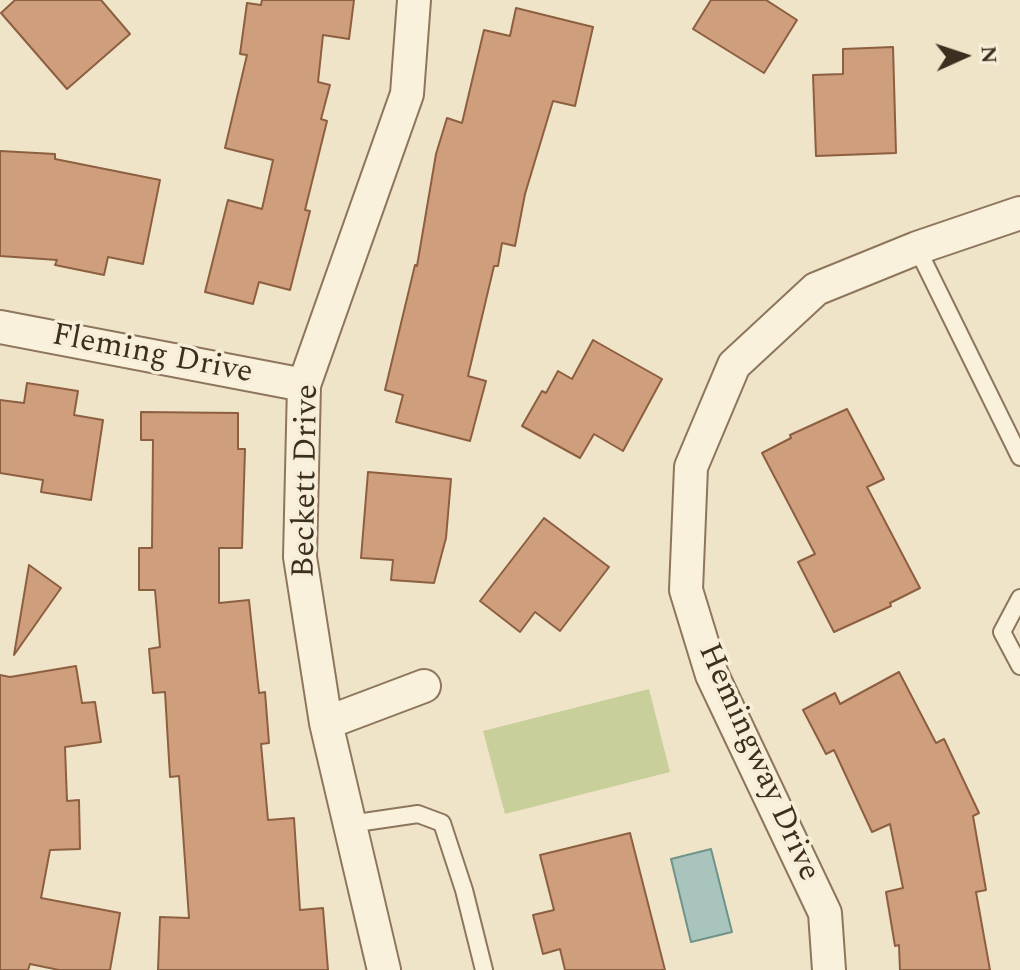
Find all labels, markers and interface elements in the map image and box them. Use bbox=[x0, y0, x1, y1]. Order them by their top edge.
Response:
north arrow bbox=[924, 16, 1004, 96]
text: N bbox=[972, 45, 1005, 65]
street label: Fleming Drive bbox=[48, 318, 256, 394]
street label: Beckett Drive bbox=[287, 384, 329, 578]
street label: Hemingway Drive bbox=[687, 638, 827, 888]

